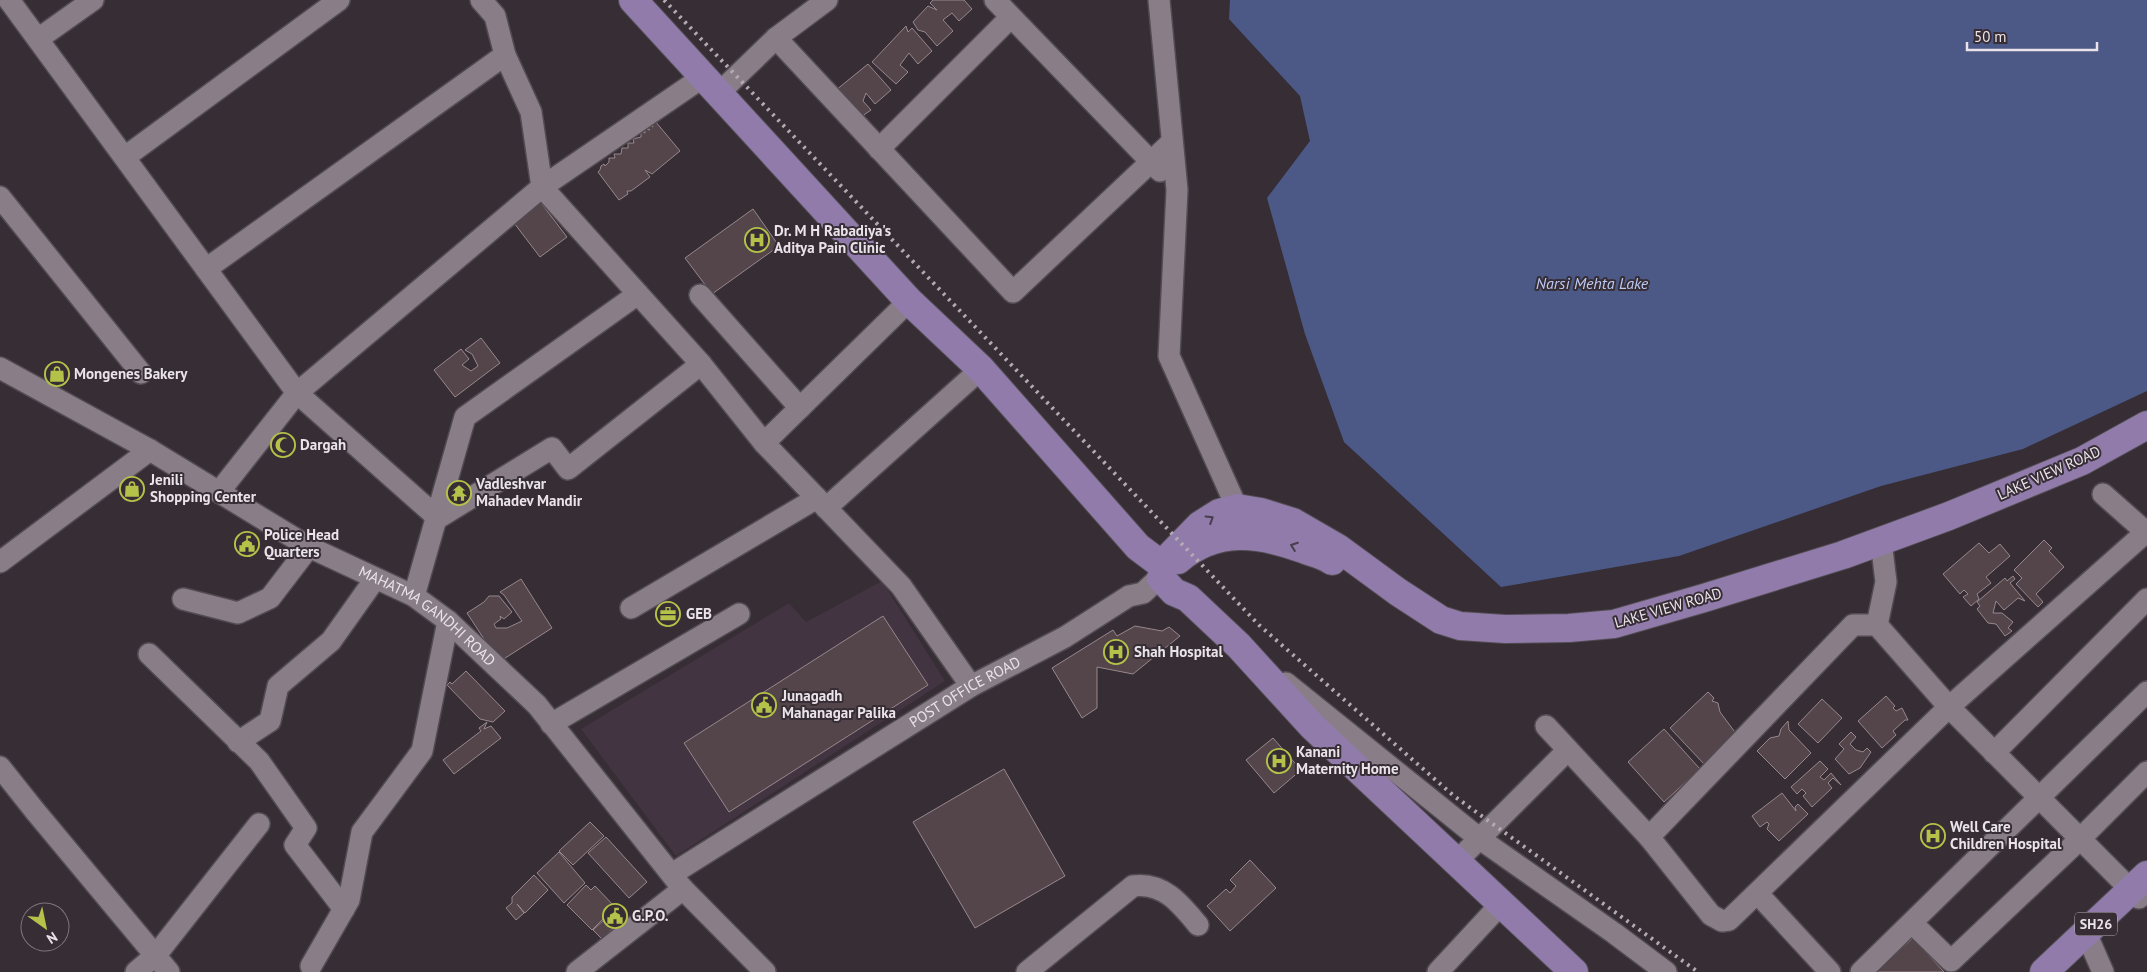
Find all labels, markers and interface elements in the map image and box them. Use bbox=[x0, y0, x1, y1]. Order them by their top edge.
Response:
scale bar bbox=[1967, 20, 2097, 52]
text: 50 m bbox=[1974, 27, 2007, 46]
place label: Dr. M H Rabadiya's Aditya Pain Clinic bbox=[774, 221, 891, 257]
hospital icon: Dr. M H Rabadiya's Aditya Pain Clinic bbox=[744, 227, 770, 253]
water label: Narsi Mehta Lake bbox=[1536, 273, 1649, 293]
shop icon: Mongenes Bakery bbox=[44, 361, 70, 387]
place label: Mongenes Bakery bbox=[74, 364, 188, 383]
mosque icon: Dargah bbox=[270, 432, 296, 458]
place label: Dargah bbox=[300, 435, 346, 454]
street label: LAKE VIEW ROAD bbox=[1994, 441, 2103, 504]
place label: Jenili Shopping Center bbox=[149, 470, 257, 506]
place label: Vadleshvar Mahadev Mandir bbox=[475, 474, 583, 510]
shop icon: Jenili Shopping Center bbox=[119, 476, 145, 502]
temple icon: Vadleshvar Mahadev Mandir bbox=[446, 480, 472, 506]
one-way arrow bbox=[1204, 515, 1213, 525]
place label: Police Head Quarters bbox=[264, 525, 339, 561]
public building icon: Police Head Quarters bbox=[234, 531, 260, 557]
one-way arrow bbox=[1290, 542, 1299, 552]
street label: MAHATMA GANDHI ROAD bbox=[356, 562, 500, 670]
street label: LAKE VIEW ROAD bbox=[1612, 583, 1724, 632]
office icon: GEB bbox=[655, 601, 681, 627]
place label: GEB bbox=[686, 604, 712, 623]
hospital icon: Shah Hospital bbox=[1103, 639, 1129, 665]
place label: Shah Hospital bbox=[1134, 642, 1223, 661]
street label: POST OFFICE ROAD bbox=[906, 652, 1024, 731]
place label: Junagadh Mahanagar Palika bbox=[781, 686, 896, 722]
public building icon: Junagadh Mahanagar Palika bbox=[751, 692, 777, 718]
place label: Kanani Maternity Home bbox=[1296, 742, 1399, 778]
hospital icon: Kanani Maternity Home bbox=[1266, 748, 1292, 774]
place label: Well Care Children Hospital bbox=[1950, 817, 2062, 853]
hospital icon: Well Care Children Hospital bbox=[1920, 823, 1946, 849]
north arrow bbox=[20, 902, 70, 952]
public building icon: G.P.O. bbox=[602, 903, 628, 929]
place label: G.P.O. bbox=[632, 906, 669, 925]
road number: SH26 bbox=[2075, 912, 2117, 936]
text: N bbox=[43, 928, 61, 948]

